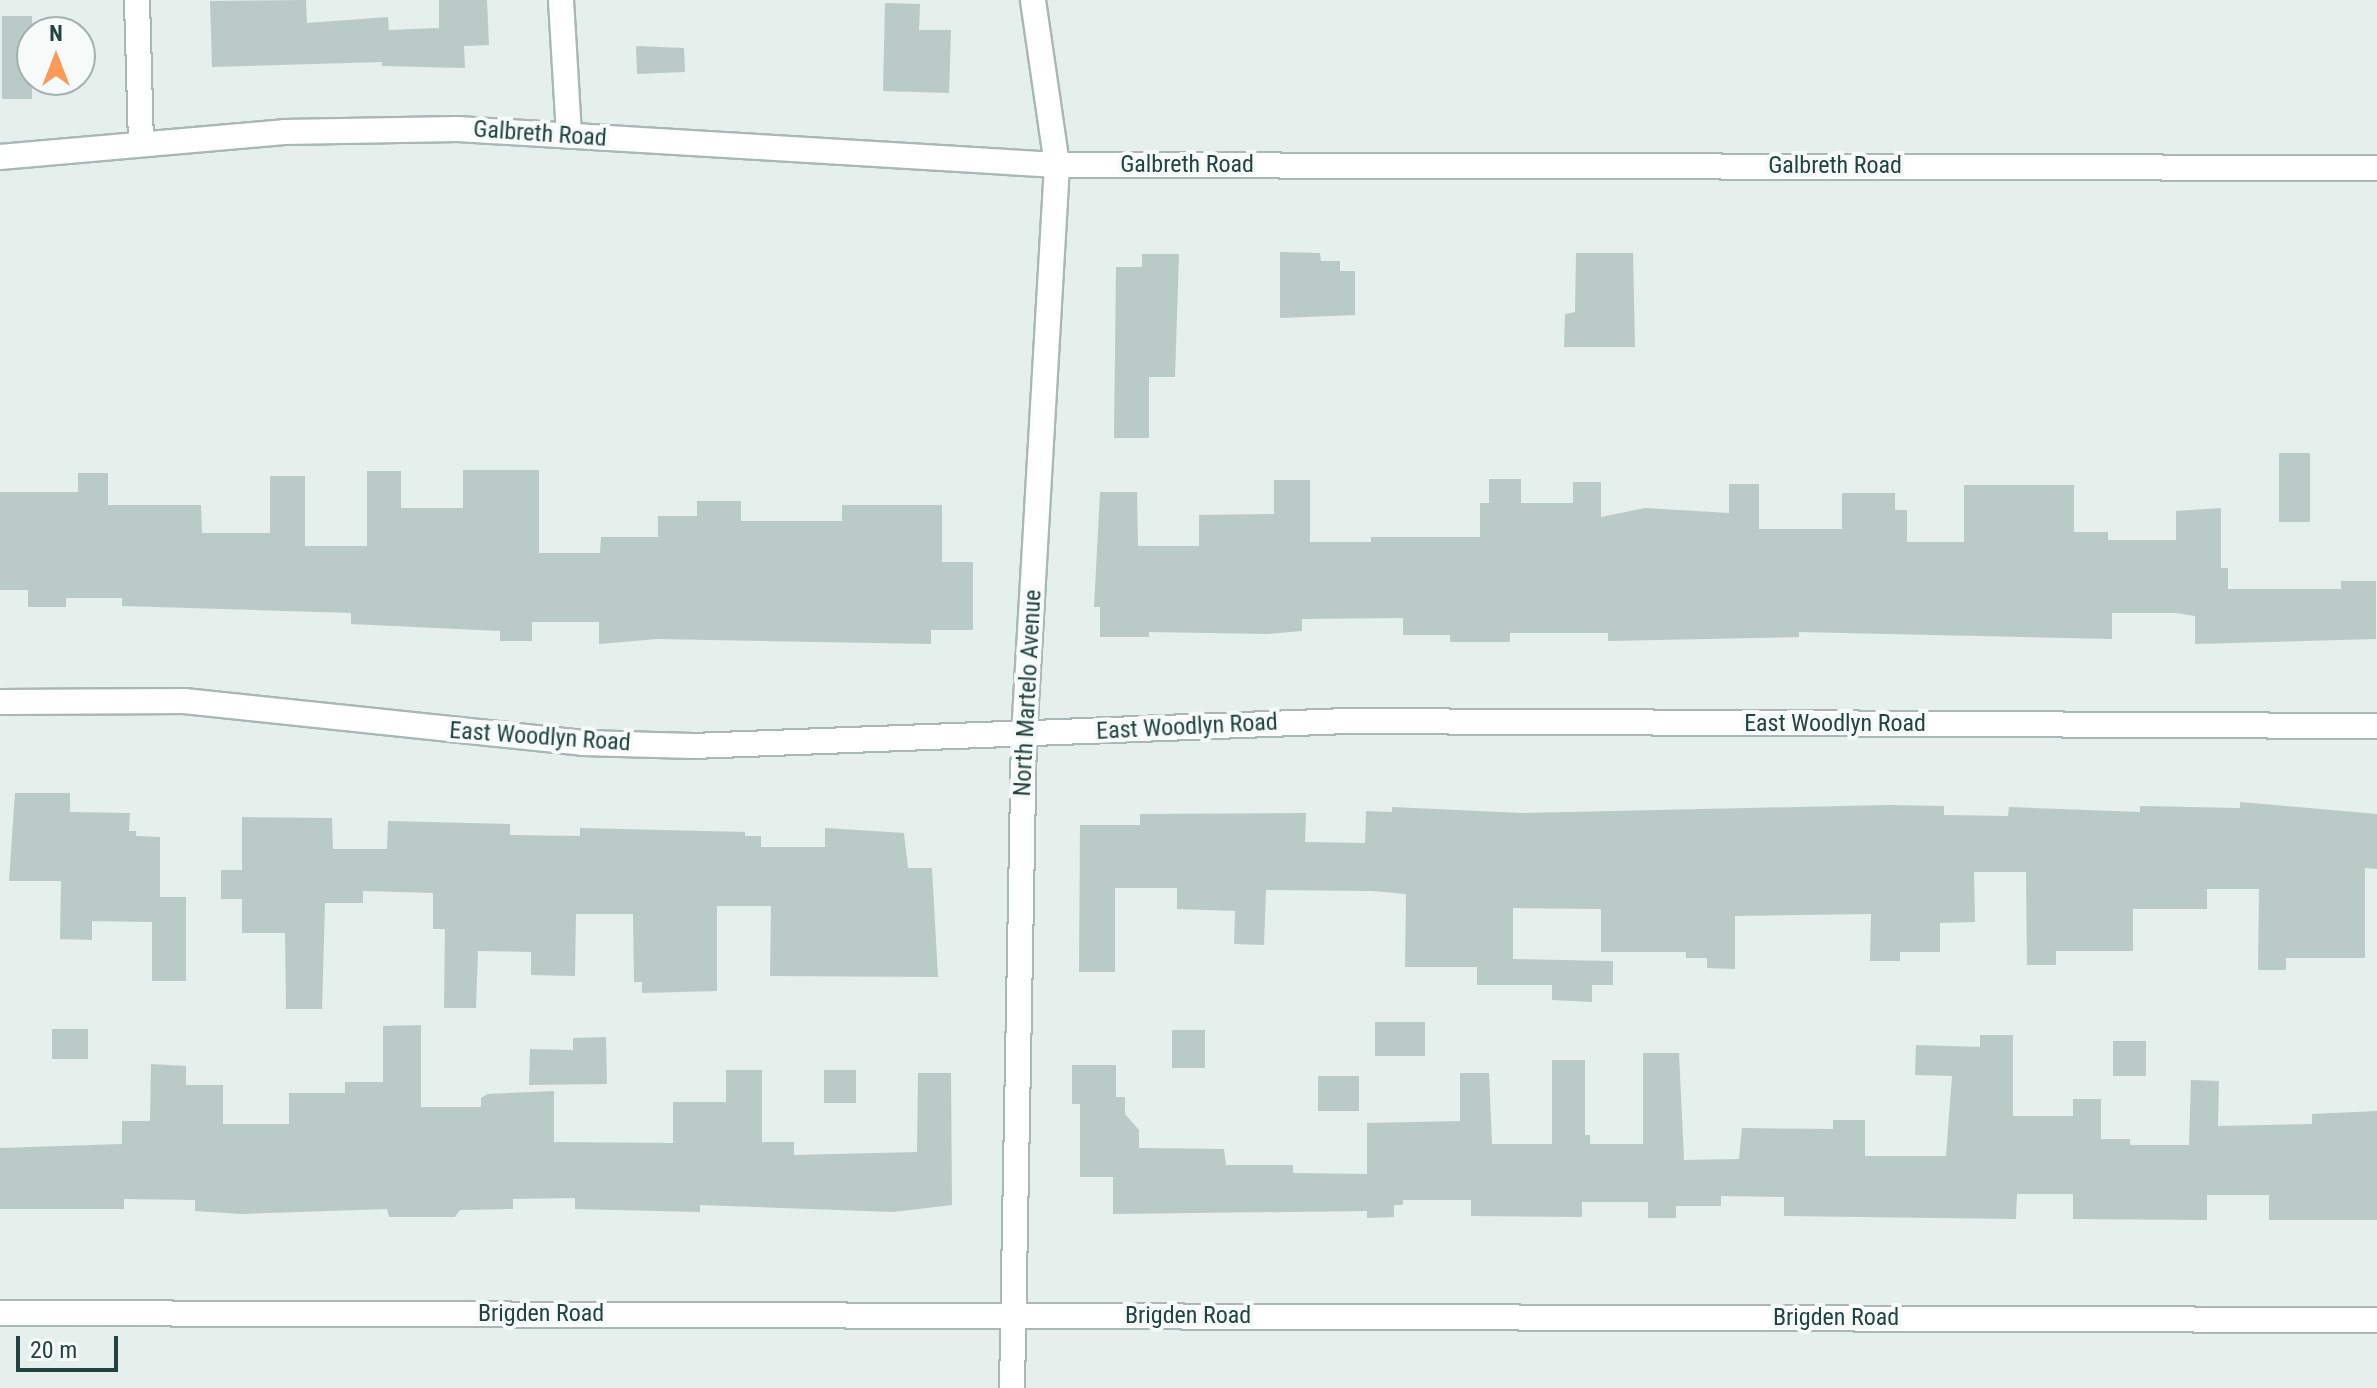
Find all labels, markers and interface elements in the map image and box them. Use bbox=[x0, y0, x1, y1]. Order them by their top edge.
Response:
north arrow bbox=[16, 16, 96, 96]
text: N bbox=[49, 21, 63, 46]
street label: Galbreth Road bbox=[472, 115, 608, 153]
street label: Galbreth Road bbox=[1120, 151, 1254, 179]
street label: Galbreth Road bbox=[1768, 152, 1902, 180]
street label: North Martelo Avenue bbox=[1008, 589, 1048, 797]
street label: East Woodlyn Road bbox=[1096, 708, 1278, 746]
street label: East Woodlyn Road bbox=[1744, 710, 1926, 738]
street label: East Woodlyn Road bbox=[448, 716, 632, 758]
street label: Brigden Road bbox=[478, 1300, 604, 1328]
street label: Brigden Road bbox=[1125, 1302, 1251, 1330]
street label: Brigden Road bbox=[1773, 1304, 1899, 1332]
scale bar bbox=[20, 1320, 122, 1370]
text: 20 m bbox=[30, 1336, 77, 1364]

